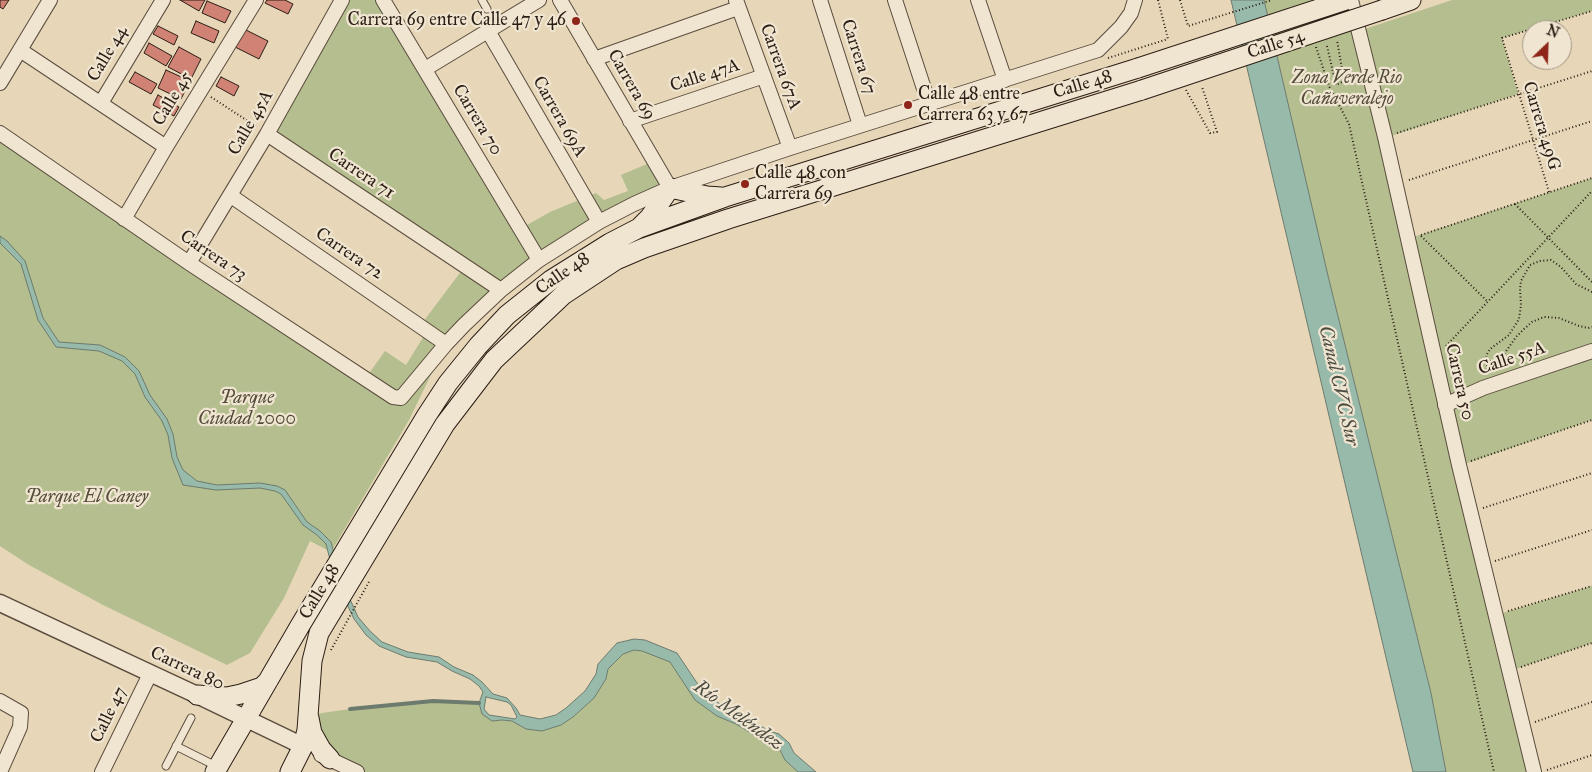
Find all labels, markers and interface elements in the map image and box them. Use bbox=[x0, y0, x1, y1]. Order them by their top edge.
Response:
place label: Carrera 69 entre Calle 47 y 46 bbox=[348, 10, 566, 32]
marker: Carrera 69 entre Calle 47 y 46 bbox=[570, 15, 582, 27]
street label: Carrera 67 bbox=[836, 17, 880, 97]
north arrow bbox=[1522, 20, 1572, 70]
street label: Carrera 67A bbox=[754, 21, 806, 113]
street label: Calle 44 bbox=[83, 22, 133, 86]
text: N bbox=[1544, 22, 1562, 42]
street label: Calle 54 bbox=[1245, 26, 1307, 64]
street label: Carrera 69 bbox=[602, 46, 660, 124]
street label: Calle 47A bbox=[667, 55, 743, 97]
street label: Calle 48 bbox=[1051, 66, 1115, 104]
street label: Calle 45 bbox=[148, 68, 198, 130]
park label: Zona Verde Rio Cañaveralejo bbox=[1292, 68, 1402, 110]
street label: Carrera 69A bbox=[527, 73, 591, 161]
street label: Carrera 49G bbox=[1517, 79, 1565, 173]
street label: Carrera 70 bbox=[447, 81, 507, 159]
place label: Calle 48 entre Carrera 63 y 67 bbox=[918, 84, 1028, 126]
street label: Calle 45A bbox=[224, 87, 278, 159]
marker: Calle 48 entre Carrera 63 y 67 bbox=[902, 99, 914, 111]
street label: Carrera 71 bbox=[324, 144, 398, 204]
place label: Calle 48 con Carrera 69 bbox=[755, 163, 846, 205]
marker: Calle 48 con Carrera 69 bbox=[739, 178, 751, 190]
street label: Carrera 72 bbox=[311, 223, 387, 285]
street label: Carrera 73 bbox=[176, 226, 250, 286]
street label: Calle 48 bbox=[532, 248, 594, 300]
water label: Canal CVC Sur bbox=[1313, 324, 1363, 448]
street label: Calle 55A bbox=[1475, 337, 1549, 381]
street label: Carrera 50 bbox=[1440, 342, 1478, 422]
park label: Parque Ciudad 2000 bbox=[198, 388, 296, 430]
park label: Parque El Caney bbox=[26, 487, 148, 509]
street label: Calle 48 bbox=[295, 560, 345, 624]
street label: Carrera 80 bbox=[147, 643, 227, 695]
water label: Río Meléndez bbox=[689, 676, 787, 756]
street label: Calle 47 bbox=[86, 683, 132, 747]

